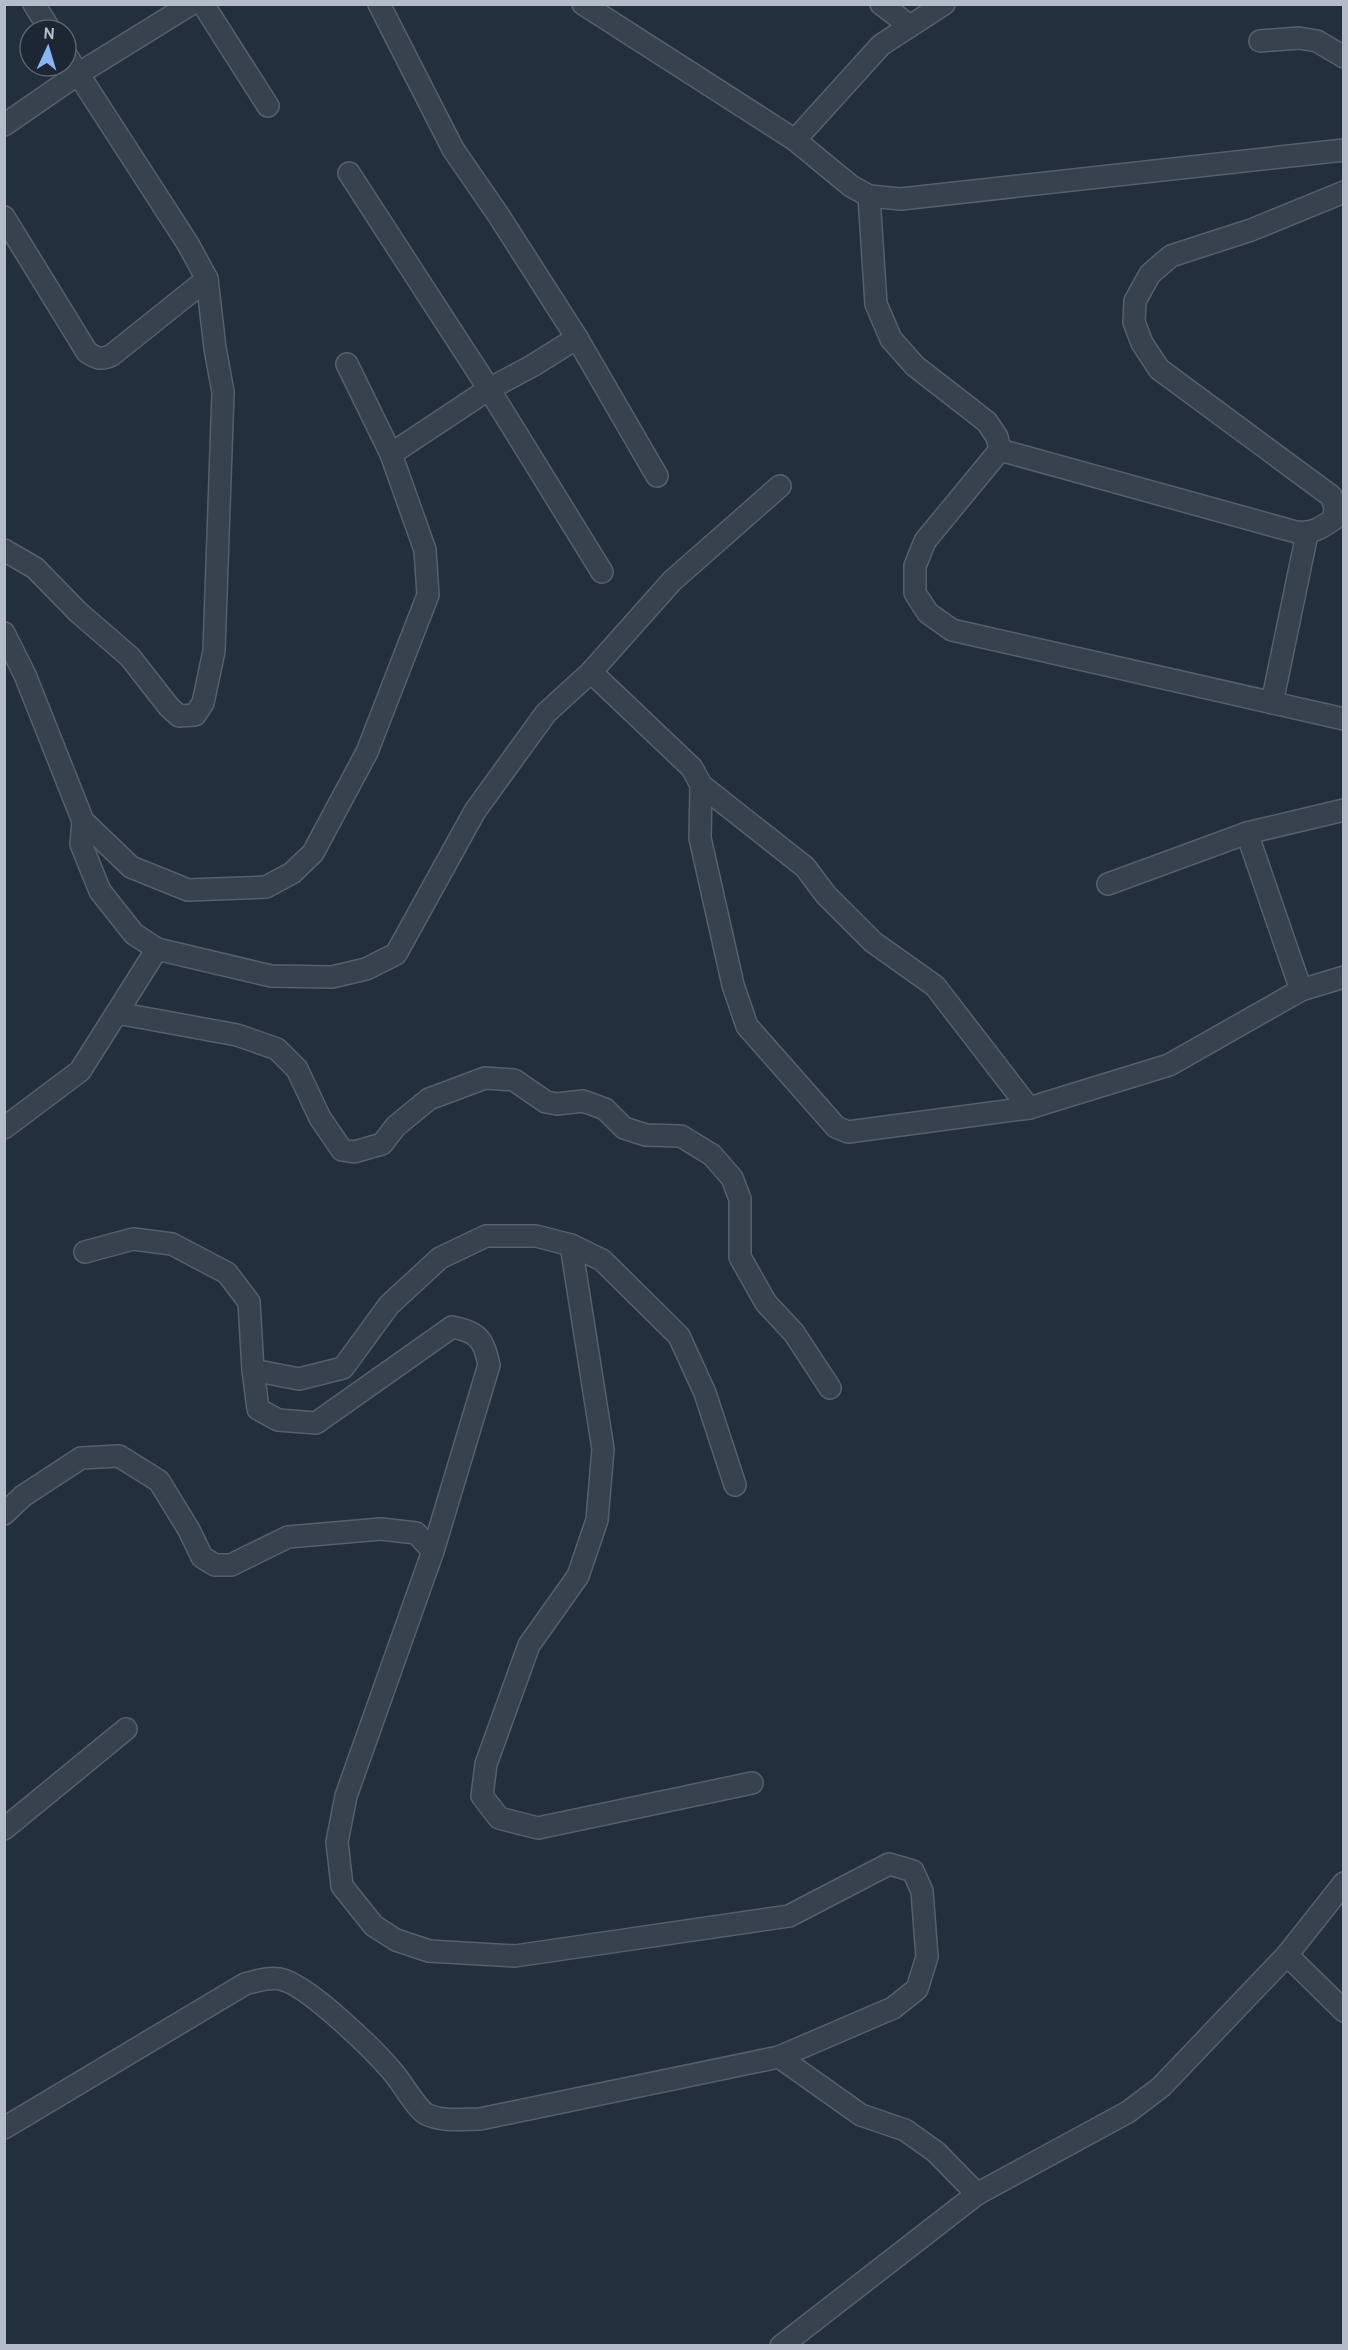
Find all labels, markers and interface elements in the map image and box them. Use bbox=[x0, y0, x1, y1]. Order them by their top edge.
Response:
north arrow bbox=[18, 18, 78, 78]
text: N bbox=[42, 25, 55, 45]

